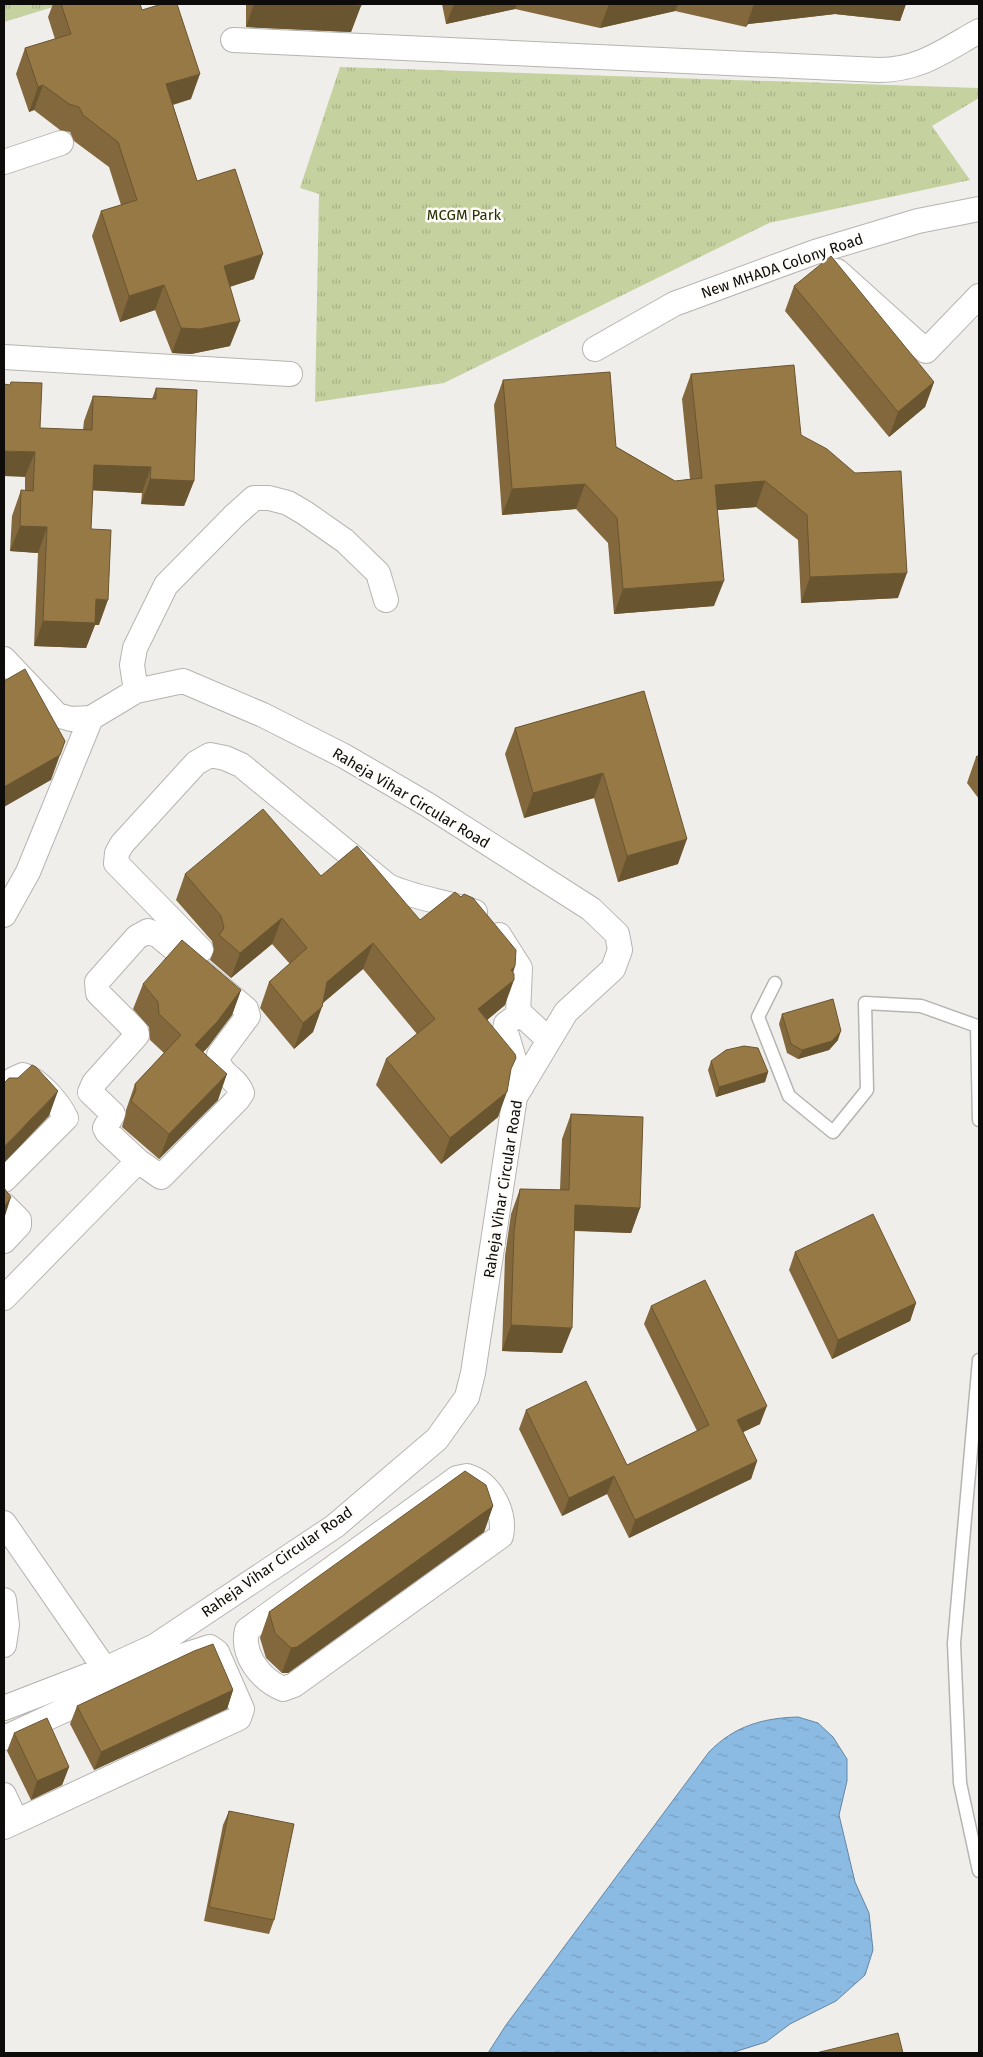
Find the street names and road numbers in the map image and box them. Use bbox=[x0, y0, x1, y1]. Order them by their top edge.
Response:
street label: New MHADA Colony Road bbox=[699, 230, 865, 302]
street label: Raheja Vihar Circular Road bbox=[329, 744, 493, 852]
street label: Raheja Vihar Circular Road bbox=[480, 1099, 526, 1279]
street label: Raheja Vihar Circular Road bbox=[198, 1503, 356, 1621]

